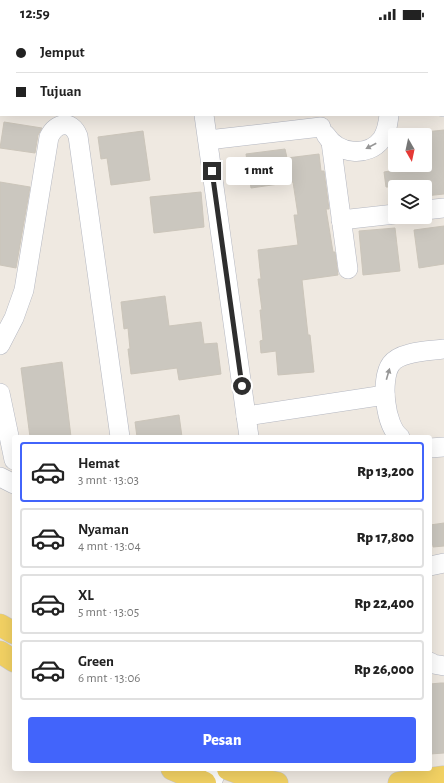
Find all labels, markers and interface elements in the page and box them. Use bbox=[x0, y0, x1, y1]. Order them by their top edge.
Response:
text: 12:59 bbox=[20, 6, 50, 21]
text: Jemput bbox=[40, 45, 85, 60]
text: Tujuan bbox=[40, 84, 82, 99]
north arrow bbox=[388, 128, 432, 172]
map controls bbox=[388, 128, 432, 224]
one-way arrow bbox=[365, 143, 377, 150]
callout: 1 mnt bbox=[226, 157, 292, 185]
route end bbox=[203, 162, 221, 180]
text: 1 mnt bbox=[245, 164, 273, 177]
button: layers bbox=[388, 180, 432, 224]
one-way arrow bbox=[385, 368, 391, 380]
route start bbox=[233, 377, 251, 395]
icon: car bbox=[30, 454, 66, 490]
text: Hemat bbox=[78, 456, 120, 471]
text: Rp 13,200 bbox=[357, 464, 414, 479]
text: 3 mnt · 13:03 bbox=[78, 474, 139, 487]
icon: car bbox=[30, 520, 66, 556]
text: Nyaman bbox=[78, 522, 129, 537]
text: Rp 17,800 bbox=[357, 530, 414, 545]
text: 4 mnt · 13:04 bbox=[78, 540, 141, 553]
icon: car bbox=[30, 586, 66, 622]
text: XL bbox=[78, 588, 94, 603]
text: Rp 22,400 bbox=[354, 596, 414, 611]
text: 5 mnt · 13:05 bbox=[78, 606, 139, 619]
icon: car bbox=[30, 652, 66, 688]
text: Green bbox=[78, 654, 114, 669]
text: Rp 26,000 bbox=[354, 662, 414, 677]
text: 6 mnt · 13:06 bbox=[78, 672, 140, 685]
button: Pesan bbox=[28, 717, 416, 763]

